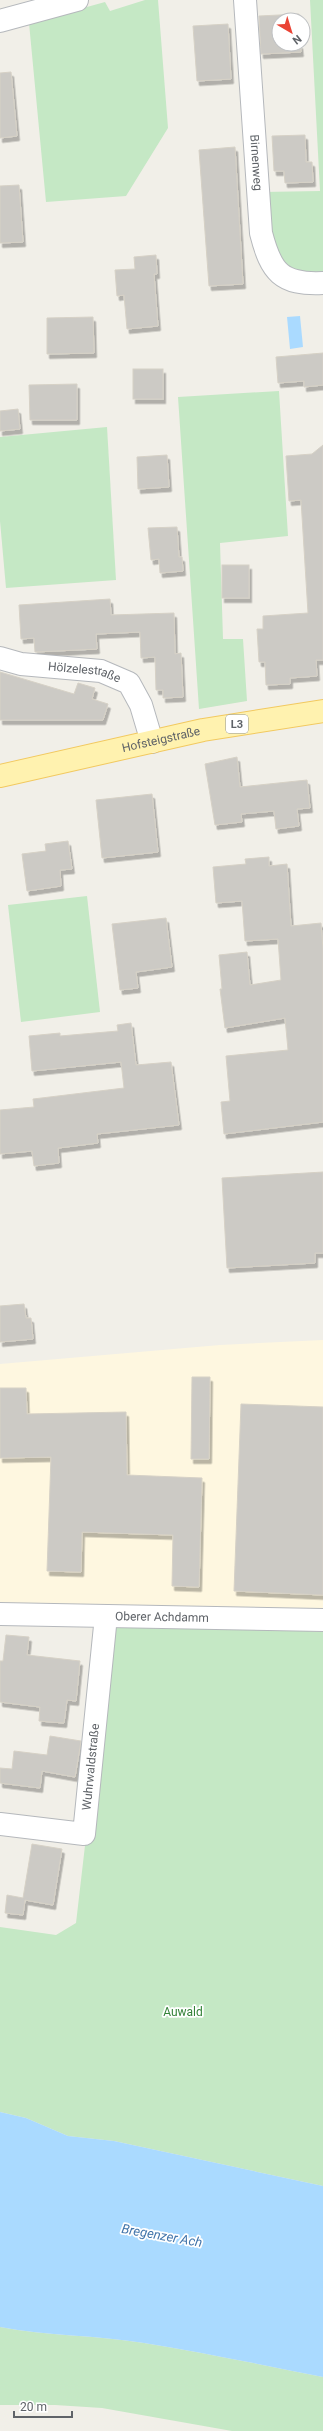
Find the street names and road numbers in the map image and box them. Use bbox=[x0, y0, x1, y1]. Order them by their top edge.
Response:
street label: Birnenweg bbox=[247, 134, 265, 191]
street label: Hölzelestraße bbox=[48, 659, 123, 686]
road number: L3 bbox=[226, 715, 248, 733]
street label: Hofsteigstraße bbox=[120, 724, 201, 755]
street label: Oberer Achdamm bbox=[115, 1609, 209, 1625]
street label: Wuhrwaldstraße bbox=[79, 1723, 102, 1811]

